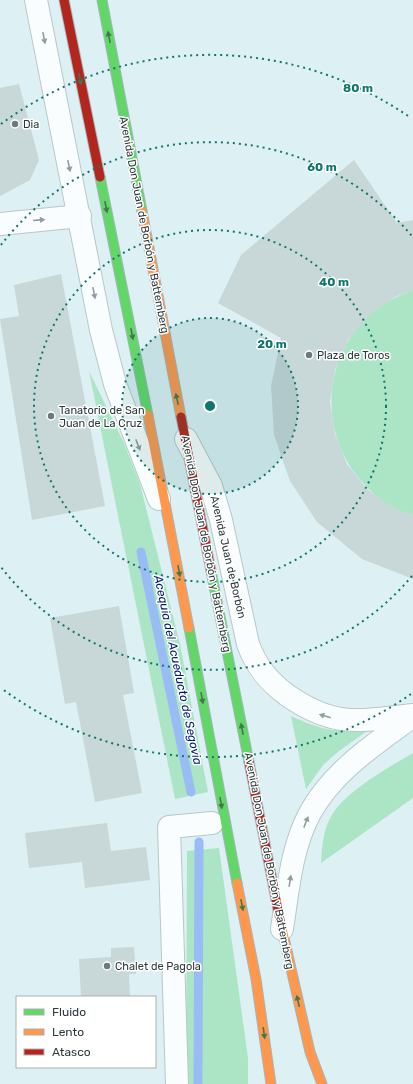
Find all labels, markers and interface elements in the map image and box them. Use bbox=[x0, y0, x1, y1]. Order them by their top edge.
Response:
one-way arrow bbox=[106, 31, 112, 43]
one-way arrow bbox=[41, 32, 47, 44]
one-way arrow bbox=[78, 73, 84, 86]
text: 80 m bbox=[343, 81, 373, 95]
street label: Avenida Don Juan de Borbón y Battemberg bbox=[117, 115, 171, 335]
place label: Dia bbox=[23, 118, 39, 131]
marker: Dia bbox=[10, 119, 20, 129]
one-way arrow bbox=[66, 160, 72, 172]
text: 60 m bbox=[307, 160, 337, 174]
one-way arrow bbox=[104, 201, 110, 213]
one-way arrow bbox=[33, 217, 45, 223]
text: 40 m bbox=[319, 275, 349, 289]
one-way arrow bbox=[92, 287, 98, 299]
one-way arrow bbox=[129, 328, 135, 340]
text: 20 m bbox=[257, 337, 287, 351]
place label: Plaza de Toros bbox=[317, 349, 390, 362]
marker: Plaza de Toros bbox=[304, 350, 314, 360]
one-way arrow bbox=[173, 392, 179, 405]
centre of rings bbox=[203, 399, 217, 413]
place label: Tanatorio de San Juan de La Cruz bbox=[59, 404, 145, 430]
marker: Tanatorio de San Juan de La Cruz bbox=[46, 411, 56, 421]
street label: Avenida Don Juan de Borbón y Battemberg bbox=[179, 434, 233, 654]
one-way arrow bbox=[136, 439, 142, 451]
street label: Avenida Juan de Borbón bbox=[208, 494, 248, 620]
one-way arrow bbox=[176, 564, 182, 577]
water label: Acequia del Acueducto de Segovia bbox=[151, 573, 205, 766]
one-way arrow bbox=[199, 692, 205, 705]
one-way arrow bbox=[319, 712, 331, 718]
one-way arrow bbox=[239, 723, 245, 735]
street label: Avenida Don Juan de Borbón y Battemberg bbox=[242, 751, 296, 971]
one-way arrow bbox=[218, 797, 224, 809]
one-way arrow bbox=[304, 815, 310, 827]
one-way arrow bbox=[287, 875, 293, 887]
one-way arrow bbox=[239, 899, 245, 911]
place label: Chalet de Pagola bbox=[115, 960, 201, 973]
marker: Chalet de Pagola bbox=[102, 961, 112, 971]
one-way arrow bbox=[295, 994, 301, 1006]
legend bbox=[16, 996, 156, 1068]
text: Fluido bbox=[52, 1005, 86, 1019]
text: Lento bbox=[52, 1025, 84, 1039]
one-way arrow bbox=[261, 1027, 267, 1039]
text: Atasco bbox=[52, 1045, 91, 1059]

